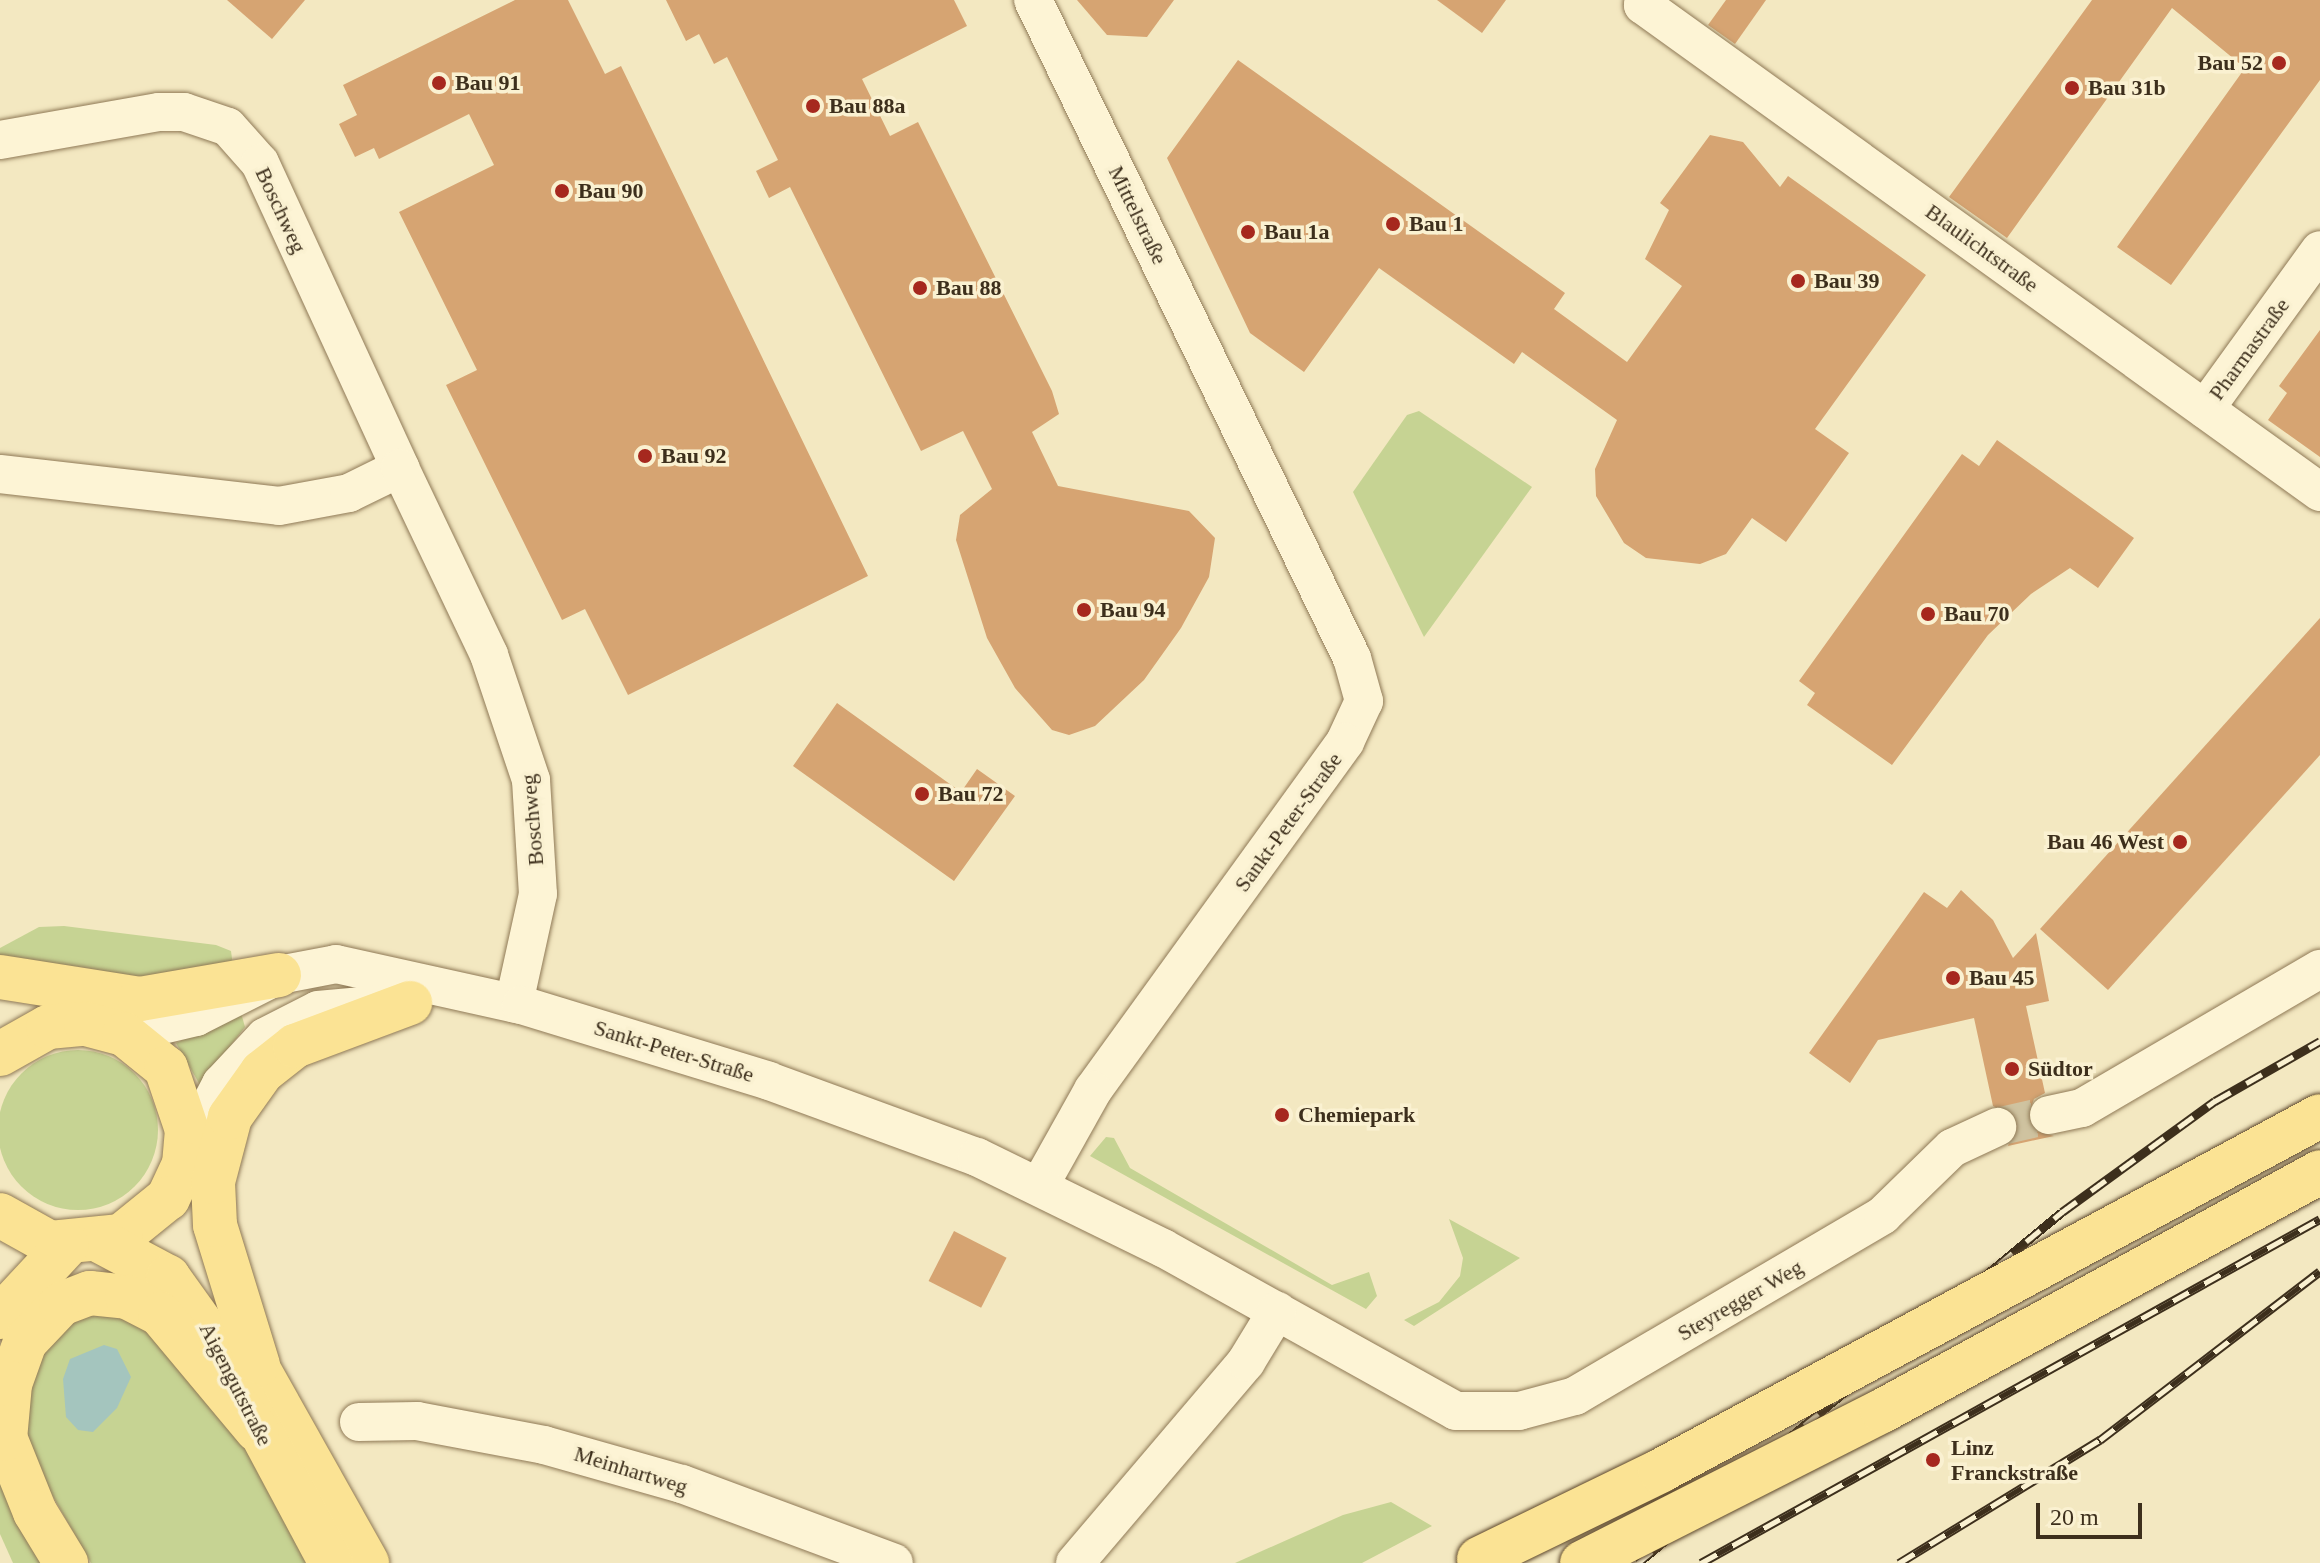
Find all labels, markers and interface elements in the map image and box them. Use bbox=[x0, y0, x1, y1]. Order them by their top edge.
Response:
place label: Bau 52 bbox=[2198, 50, 2263, 76]
marker: Bau 52 bbox=[2270, 54, 2288, 72]
place label: Bau 91 bbox=[455, 70, 520, 96]
marker: Bau 91 bbox=[430, 74, 448, 92]
place label: Bau 31b bbox=[2088, 75, 2166, 101]
marker: Bau 31b bbox=[2063, 79, 2081, 97]
place label: Bau 88a bbox=[829, 93, 905, 119]
marker: Bau 88a bbox=[804, 97, 822, 115]
street label: Mittelstraße bbox=[1103, 161, 1173, 269]
street label: Boschweg bbox=[250, 163, 312, 257]
place label: Bau 90 bbox=[578, 178, 643, 204]
marker: Bau 90 bbox=[553, 182, 571, 200]
street label: Blaulichtstraße bbox=[1920, 198, 2044, 298]
place label: Bau 1 bbox=[1409, 211, 1463, 237]
marker: Bau 1 bbox=[1384, 215, 1402, 233]
place label: Bau 1a bbox=[1264, 219, 1329, 245]
marker: Bau 1a bbox=[1239, 223, 1257, 241]
place label: Bau 39 bbox=[1814, 268, 1879, 294]
marker: Bau 39 bbox=[1789, 272, 1807, 290]
place label: Bau 88 bbox=[936, 275, 1001, 301]
marker: Bau 88 bbox=[911, 279, 929, 297]
street label: Pharmastraße bbox=[2203, 293, 2295, 405]
place label: Bau 92 bbox=[661, 443, 726, 469]
marker: Bau 92 bbox=[636, 447, 654, 465]
place label: Bau 94 bbox=[1100, 597, 1165, 623]
marker: Bau 94 bbox=[1075, 601, 1093, 619]
place label: Bau 70 bbox=[1944, 601, 2009, 627]
marker: Bau 70 bbox=[1919, 605, 1937, 623]
street label: Sankt-Peter-Straße bbox=[1229, 747, 1347, 897]
street label: Boschweg bbox=[515, 773, 549, 867]
place label: Bau 72 bbox=[938, 781, 1003, 807]
marker: Bau 72 bbox=[913, 785, 931, 803]
place label: Bau 46 West bbox=[2047, 829, 2164, 855]
marker: Bau 46 West bbox=[2171, 833, 2189, 851]
place label: Bau 45 bbox=[1969, 965, 2034, 991]
marker: Bau 45 bbox=[1944, 969, 1962, 987]
street label: Sankt-Peter-Straße bbox=[591, 1014, 757, 1088]
place label: Südtor bbox=[2028, 1056, 2093, 1082]
marker: Südtor bbox=[2003, 1060, 2021, 1078]
place label: Chemiepark bbox=[1298, 1102, 1415, 1128]
marker: Chemiepark bbox=[1273, 1106, 1291, 1124]
street label: Steyregger Weg bbox=[1673, 1253, 1807, 1347]
street label: Aigengutstraße bbox=[194, 1318, 278, 1450]
place label: Linz Franckstraße bbox=[1951, 1434, 2078, 1486]
street label: Meinhartweg bbox=[571, 1440, 691, 1500]
marker: Linz Franckstraße bbox=[1922, 1449, 1944, 1471]
scale bar bbox=[2040, 1487, 2146, 1537]
text: 20 m bbox=[2050, 1504, 2099, 1530]

